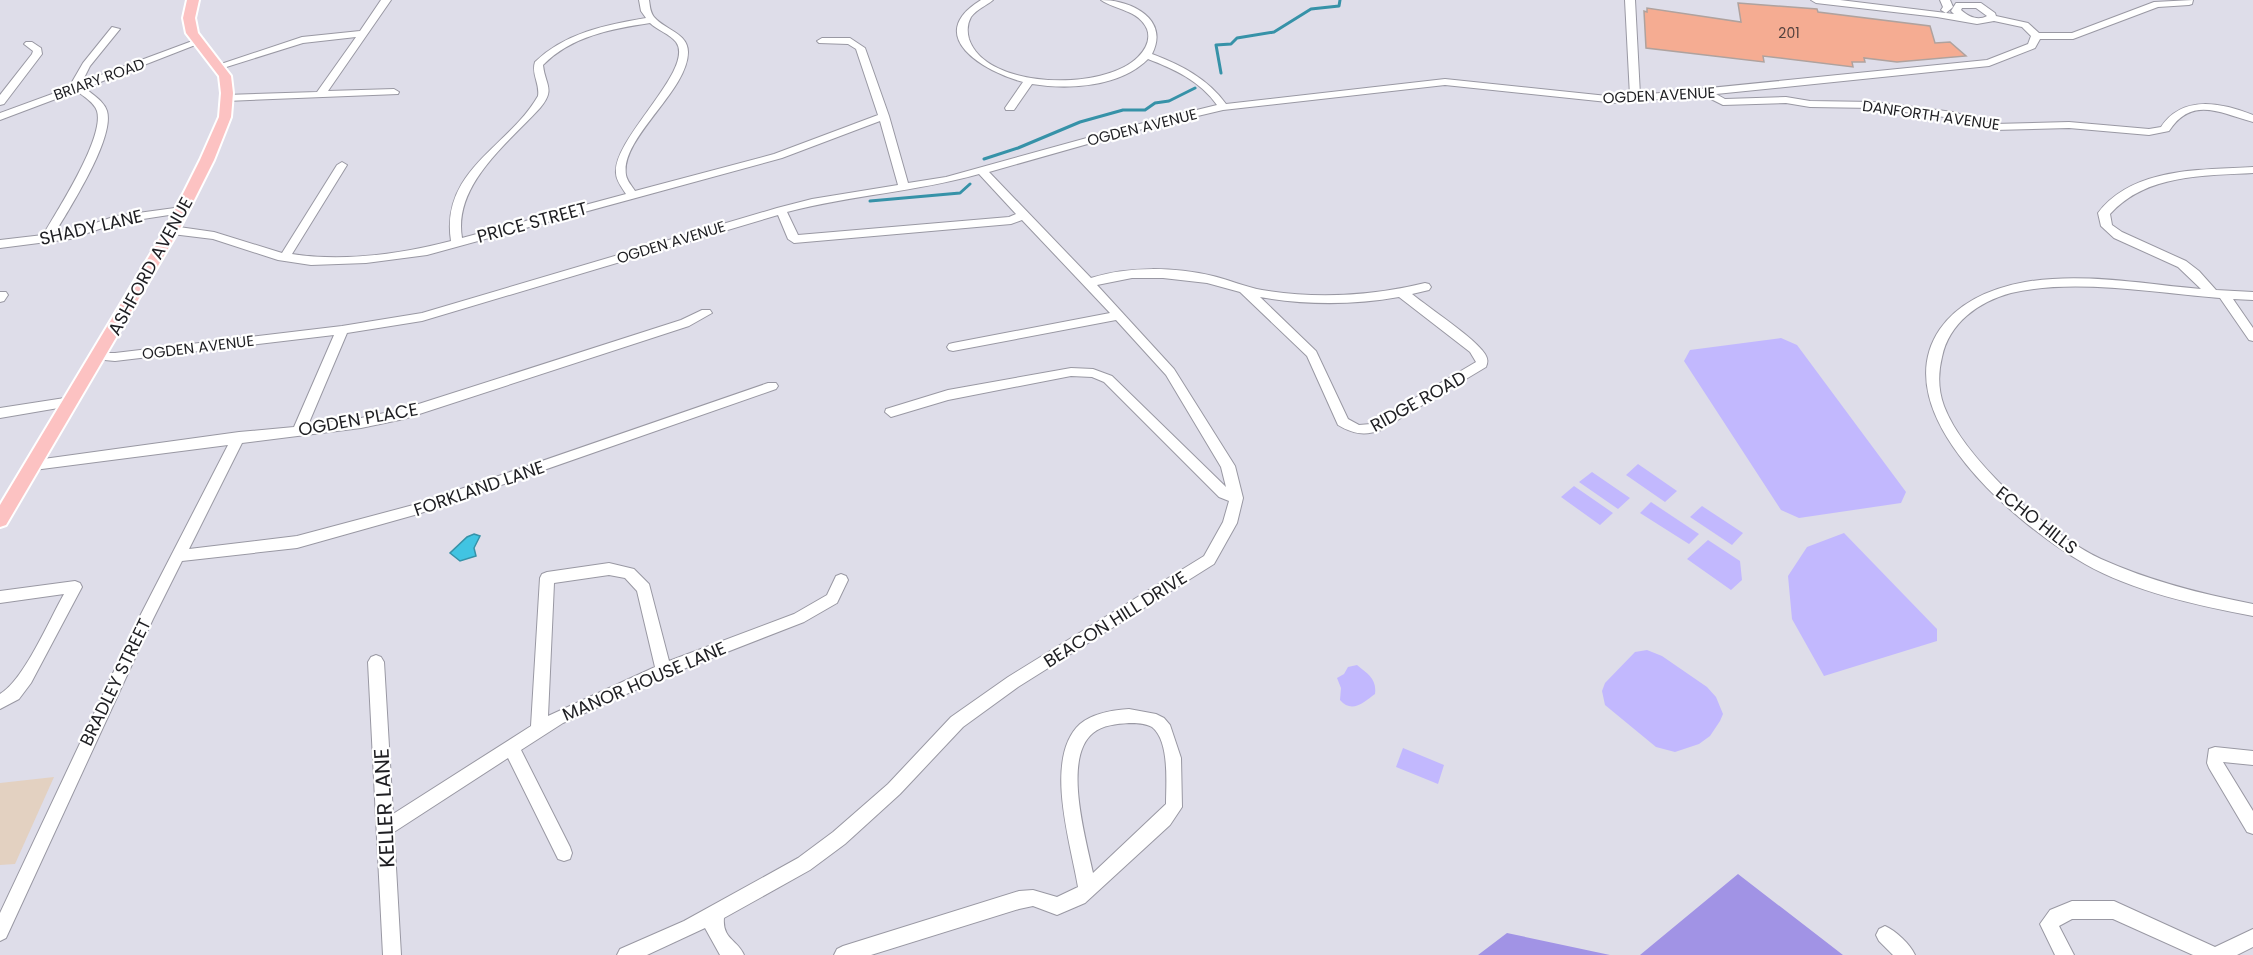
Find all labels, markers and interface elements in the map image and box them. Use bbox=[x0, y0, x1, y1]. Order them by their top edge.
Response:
house number: 201 bbox=[1778, 23, 1800, 43]
street label: BRIARY ROAD bbox=[50, 53, 148, 105]
street label: OGDEN AVENUE bbox=[1602, 82, 1716, 108]
street label: DANFORTH AVENUE bbox=[1861, 95, 2001, 135]
street label: OGDEN AVENUE bbox=[1085, 103, 1199, 151]
street label: ASHFORD AVENUE bbox=[102, 192, 198, 340]
street label: PRICE STREET bbox=[474, 195, 590, 249]
street label: SHADY LANE bbox=[37, 203, 145, 251]
street label: OGDEN AVENUE bbox=[614, 215, 728, 269]
street label: OGDEN AVENUE bbox=[141, 330, 255, 364]
street label: RIDGE ROAD bbox=[1366, 364, 1470, 438]
street label: OGDEN PLACE bbox=[296, 396, 420, 442]
street label: FORKLAND LANE bbox=[410, 454, 548, 522]
street label: ECHO HILLS bbox=[1991, 480, 2083, 560]
street label: BEACON HILL DRIVE bbox=[1039, 565, 1191, 673]
street label: BRADLEY STREET bbox=[73, 614, 157, 750]
street label: MANOR HOUSE LANE bbox=[558, 635, 730, 727]
street label: KELLER LANE bbox=[366, 748, 402, 868]

